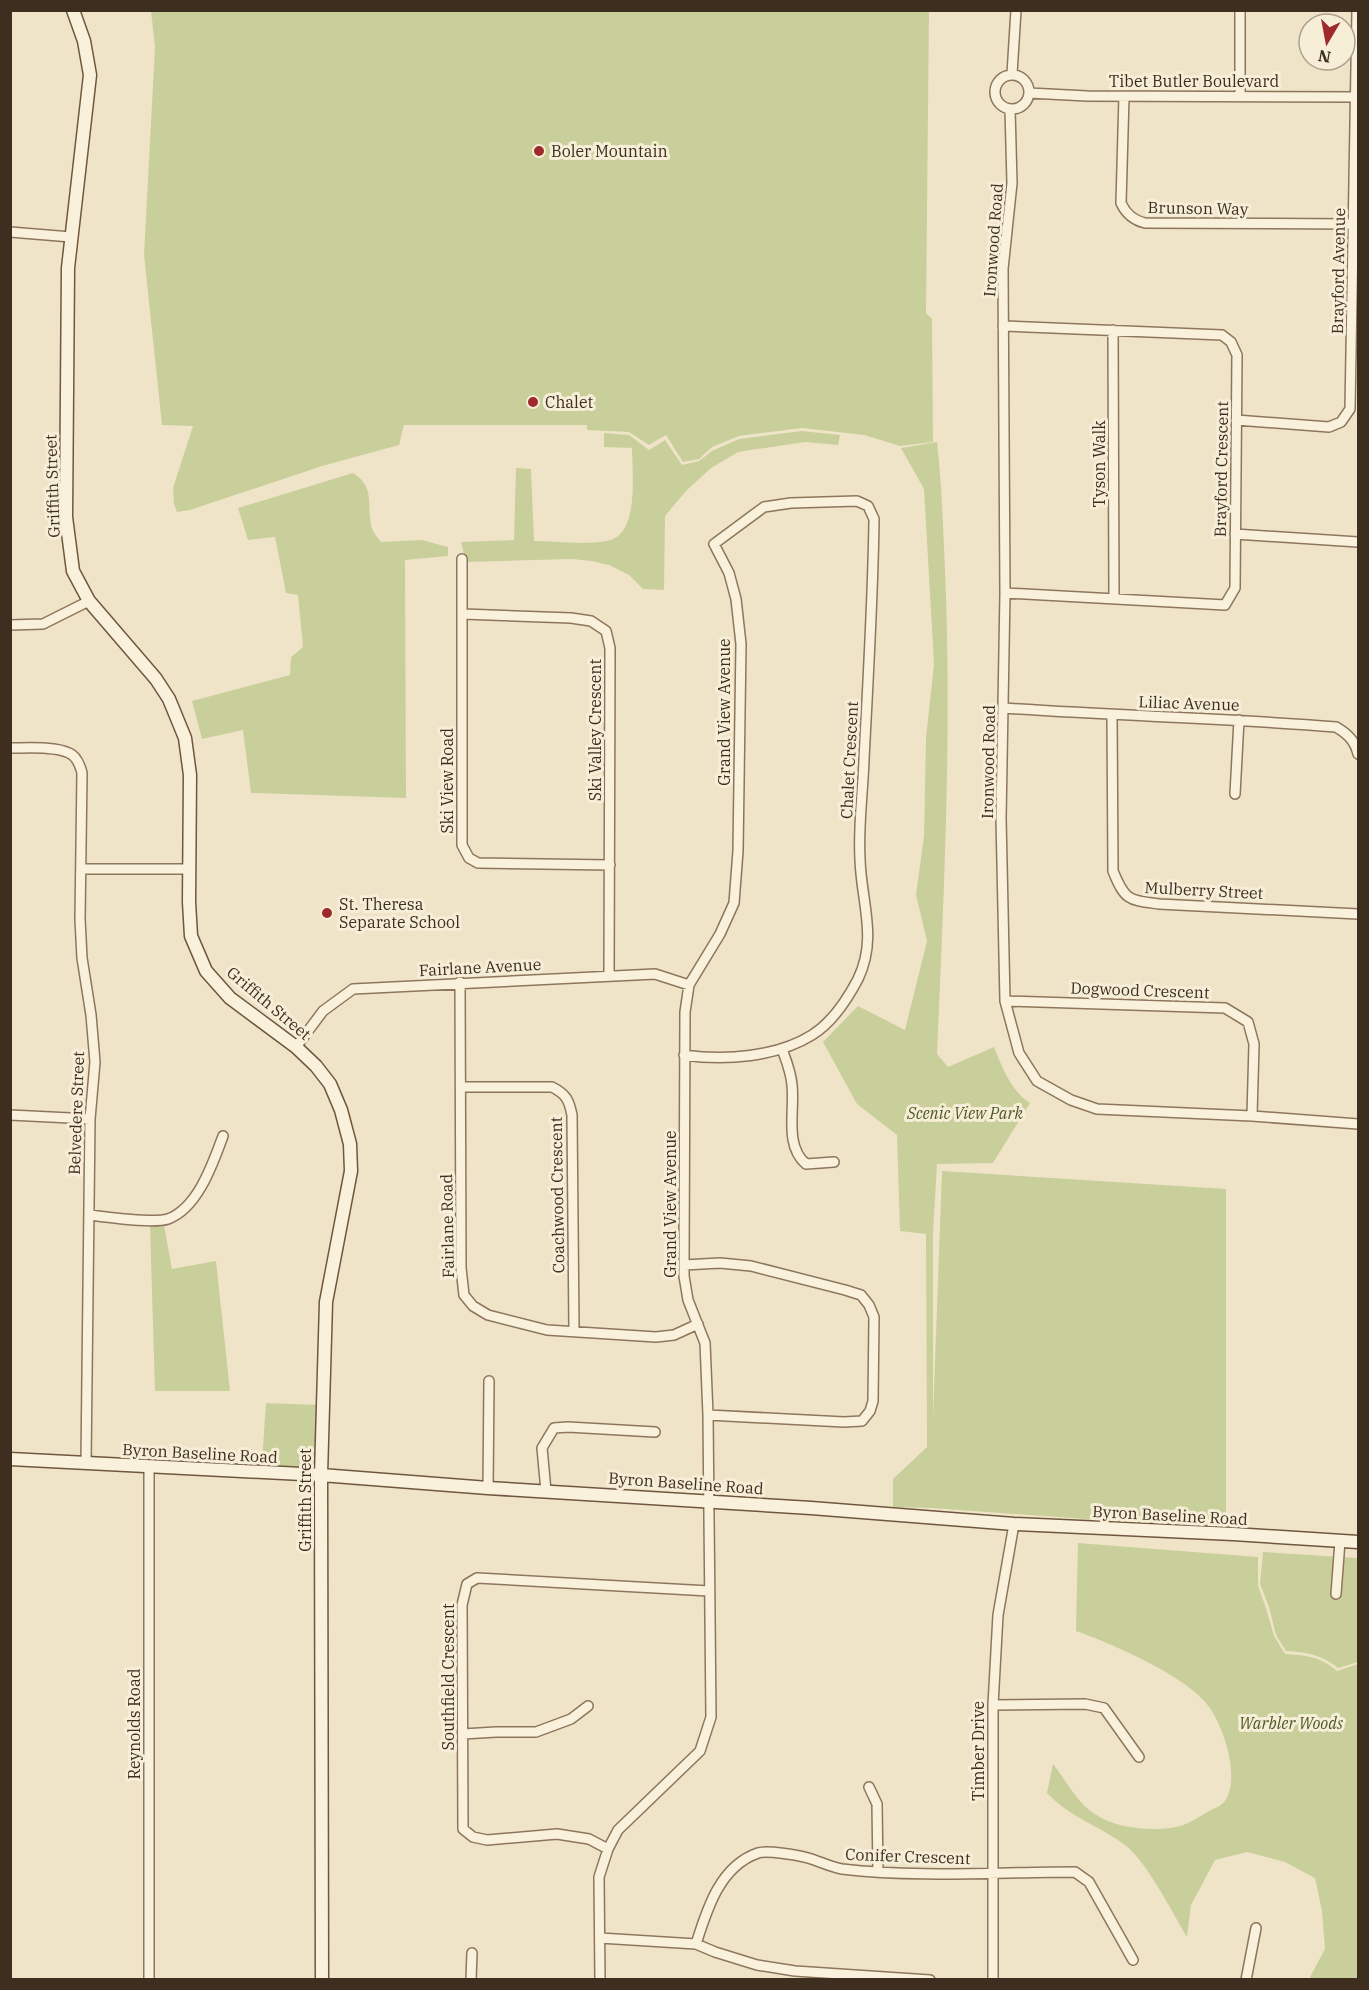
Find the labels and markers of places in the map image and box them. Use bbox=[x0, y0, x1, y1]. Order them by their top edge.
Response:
place label: Boler Mountain bbox=[551, 141, 668, 161]
marker: Boler Mountain bbox=[532, 144, 546, 158]
place label: Chalet bbox=[545, 392, 593, 412]
marker: Chalet bbox=[526, 395, 540, 409]
place label: St. Theresa Separate School bbox=[339, 894, 460, 932]
marker: St. Theresa Separate School bbox=[320, 906, 334, 920]

